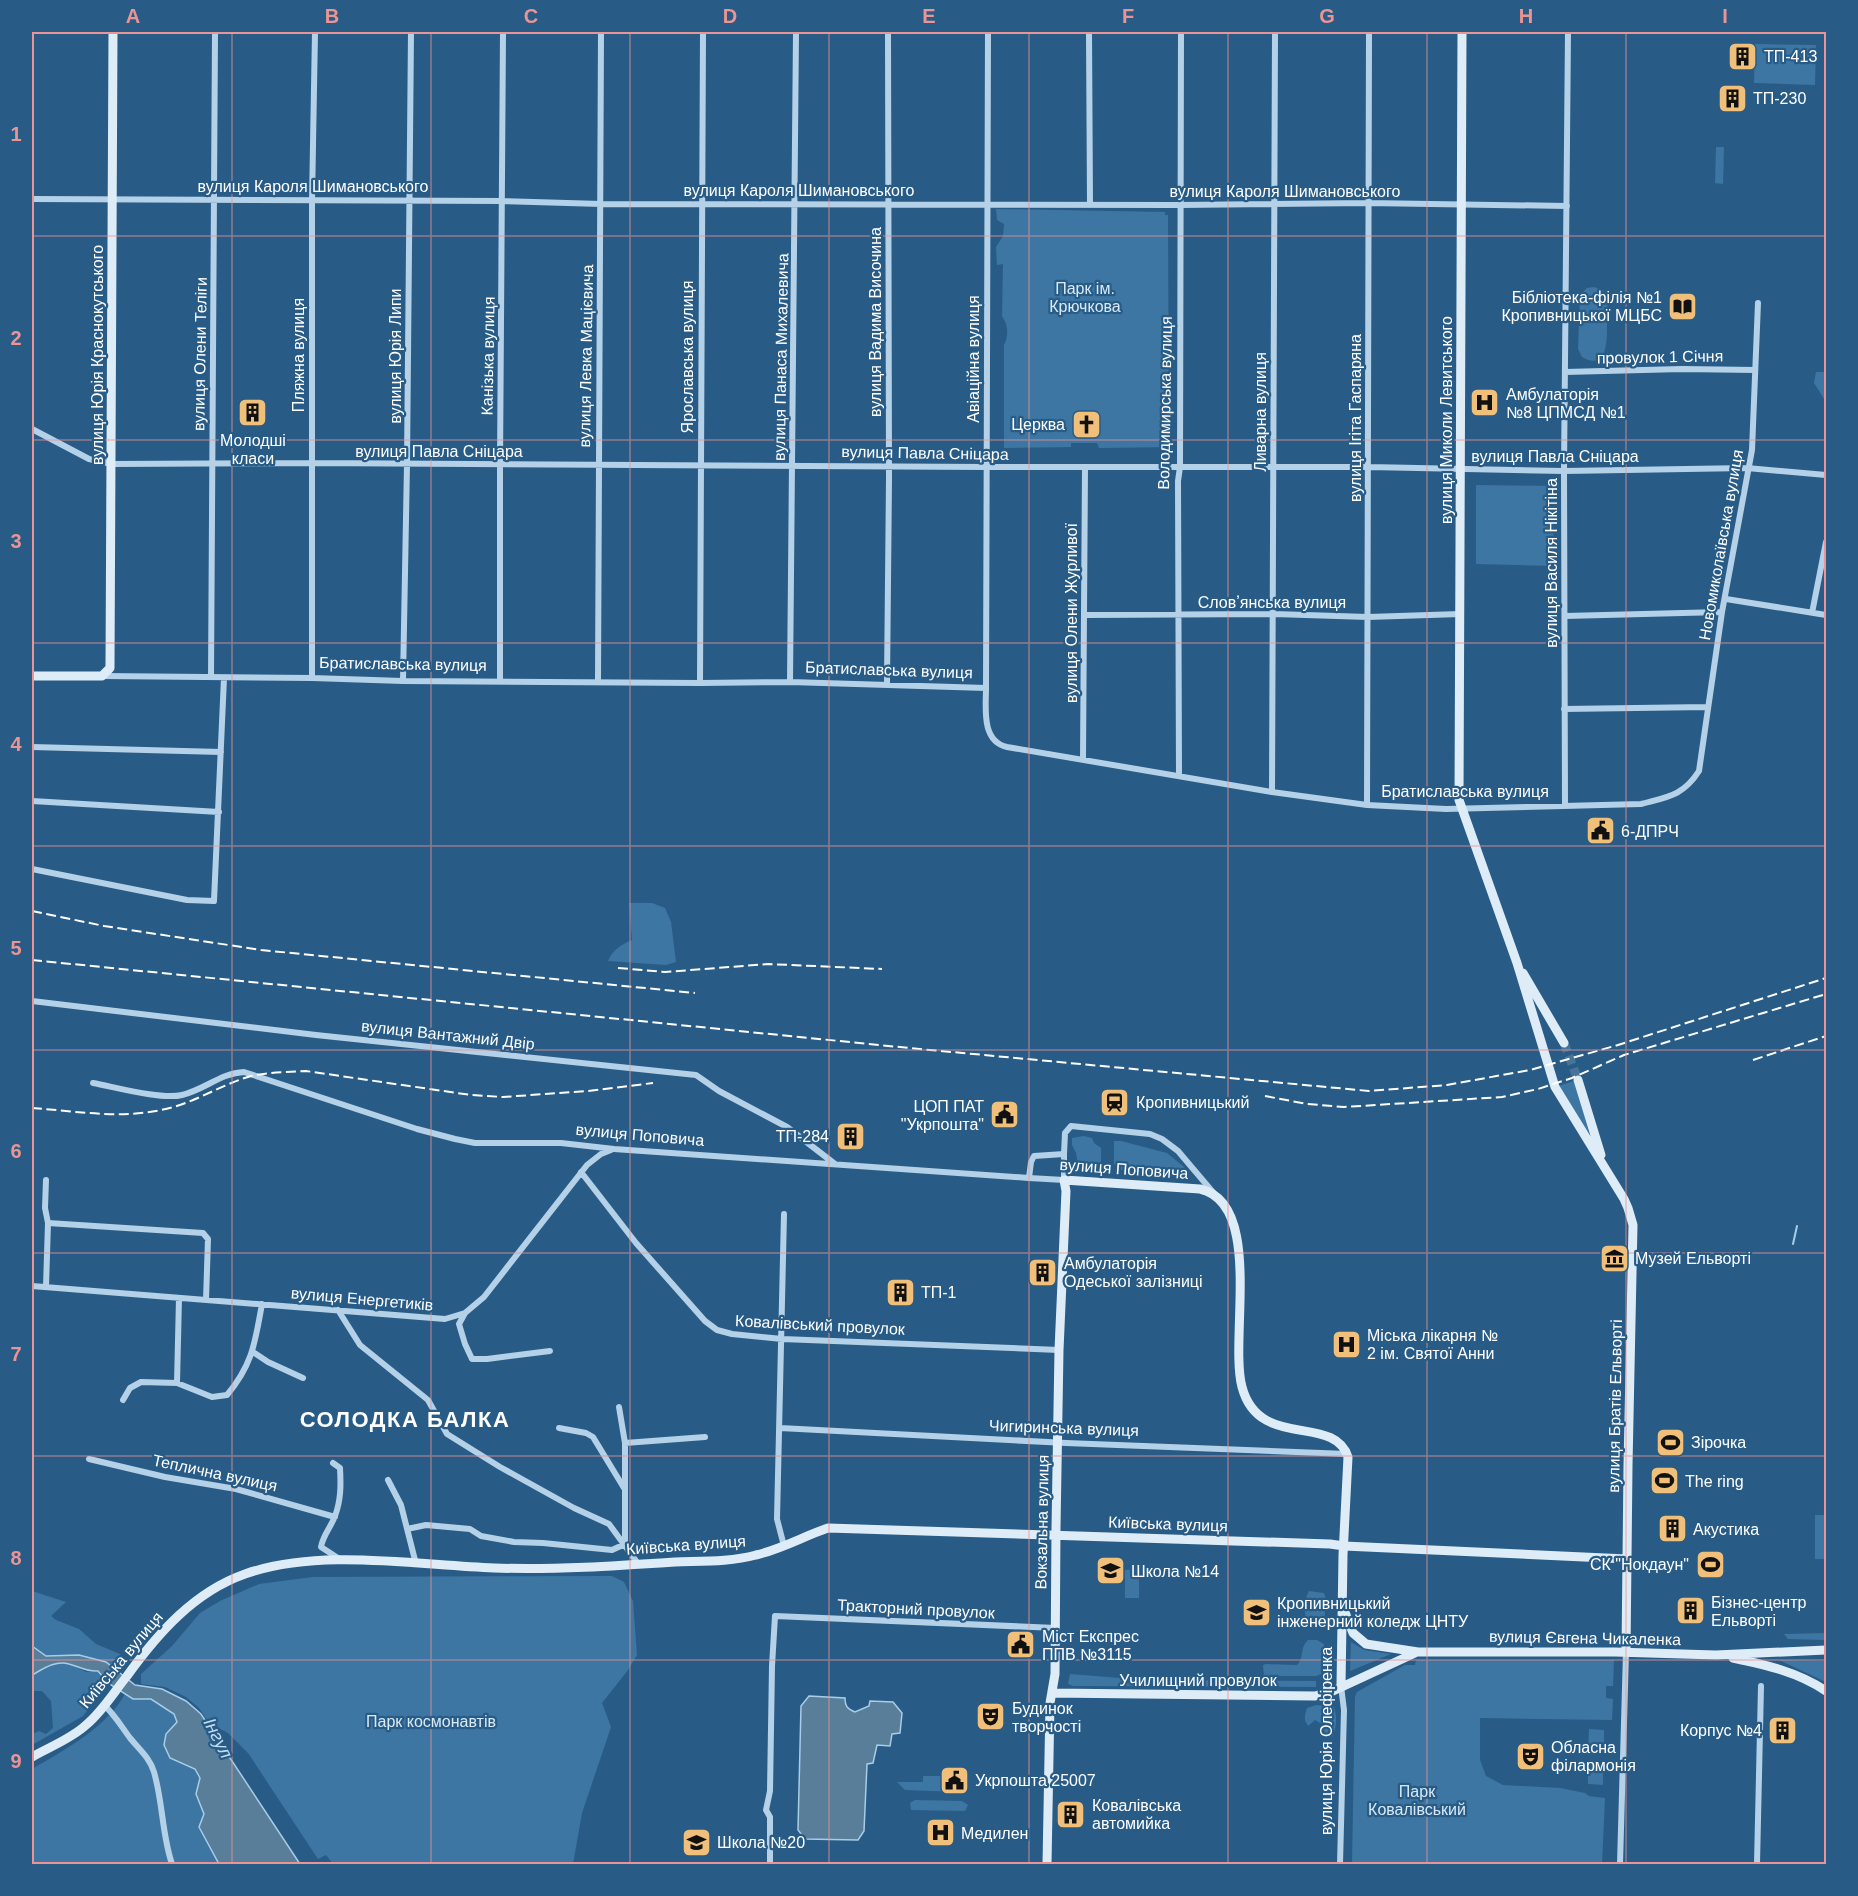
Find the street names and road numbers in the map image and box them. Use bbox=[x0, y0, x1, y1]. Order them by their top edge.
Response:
street label: вулиця Кароля Шимановського bbox=[198, 178, 429, 195]
street label: вулиця Кароля Шимановського bbox=[684, 182, 915, 199]
street label: вулиця Кароля Шимановського bbox=[1170, 183, 1401, 200]
street label: вулиця Вадима Височина bbox=[867, 227, 884, 417]
street label: вулиця Юрія Краснокутського bbox=[89, 245, 106, 465]
street label: вулиця Панаса Михалевича bbox=[771, 253, 791, 461]
street label: вулиця Левка Мацієвича bbox=[576, 264, 596, 448]
street label: вулиця Олени Теліги bbox=[190, 277, 210, 431]
street label: Ярославська вулиця bbox=[679, 281, 696, 433]
street label: вулиця Юрія Липи bbox=[387, 288, 404, 424]
street label: Авіаційна вулиця bbox=[965, 295, 982, 423]
street label: Канізька вулиця bbox=[478, 296, 498, 416]
street label: Пляжна вулиця bbox=[290, 298, 307, 412]
street label: Володимирська вулиця bbox=[1155, 316, 1175, 490]
street label: вулиця Миколи Левитського bbox=[1438, 316, 1455, 524]
street label: вулиця Ігіта Гаспаряна bbox=[1347, 334, 1364, 502]
street label: провулок 1 Січня bbox=[1597, 347, 1723, 367]
street label: Ливарна вулиця bbox=[1252, 352, 1269, 472]
street label: вулиця Павла Сніцара bbox=[355, 443, 523, 460]
street label: вулиця Павла Сніцара bbox=[841, 443, 1009, 463]
street label: вулиця Павла Сніцара bbox=[1471, 448, 1639, 465]
street label: Новомиколаївська вулиця bbox=[1696, 448, 1746, 642]
street label: вулиця Василя Нікітіна bbox=[1543, 478, 1560, 648]
street label: вулиця Олени Журливої bbox=[1063, 523, 1080, 703]
street label: Словʼянська вулиця bbox=[1198, 594, 1346, 611]
street label: Братиславська вулиця bbox=[319, 654, 487, 674]
street label: Братиславська вулиця bbox=[805, 659, 973, 681]
street label: Братиславська вулиця bbox=[1381, 783, 1549, 800]
street label: вулиця Вантажний Двір bbox=[360, 1017, 536, 1053]
street label: вулиця Поповича bbox=[575, 1121, 705, 1149]
street label: вулиця Поповича bbox=[1059, 1156, 1189, 1182]
street label: вулиця Енергетиків bbox=[290, 1284, 434, 1314]
street label: Ковалівський провулок bbox=[735, 1312, 906, 1338]
street label: вулиця Братів Ельворті bbox=[1605, 1319, 1625, 1493]
street label: Чигиринська вулиця bbox=[989, 1417, 1139, 1439]
street label: Теплична вулиця bbox=[151, 1451, 279, 1495]
street label: Вокзальна вулиця bbox=[1032, 1454, 1052, 1590]
street label: Київська вулиця bbox=[1108, 1513, 1228, 1535]
street label: Київська вулиця bbox=[626, 1532, 746, 1558]
street label: Тракторний провулок bbox=[837, 1596, 996, 1622]
street label: Київська вулиця bbox=[76, 1609, 166, 1711]
street label: вулиця Євгена Чикаленка bbox=[1489, 1628, 1681, 1648]
street label: вулиця Юрія Олефіренка bbox=[1318, 1647, 1335, 1835]
street label: Училищний провулок bbox=[1119, 1672, 1278, 1689]

